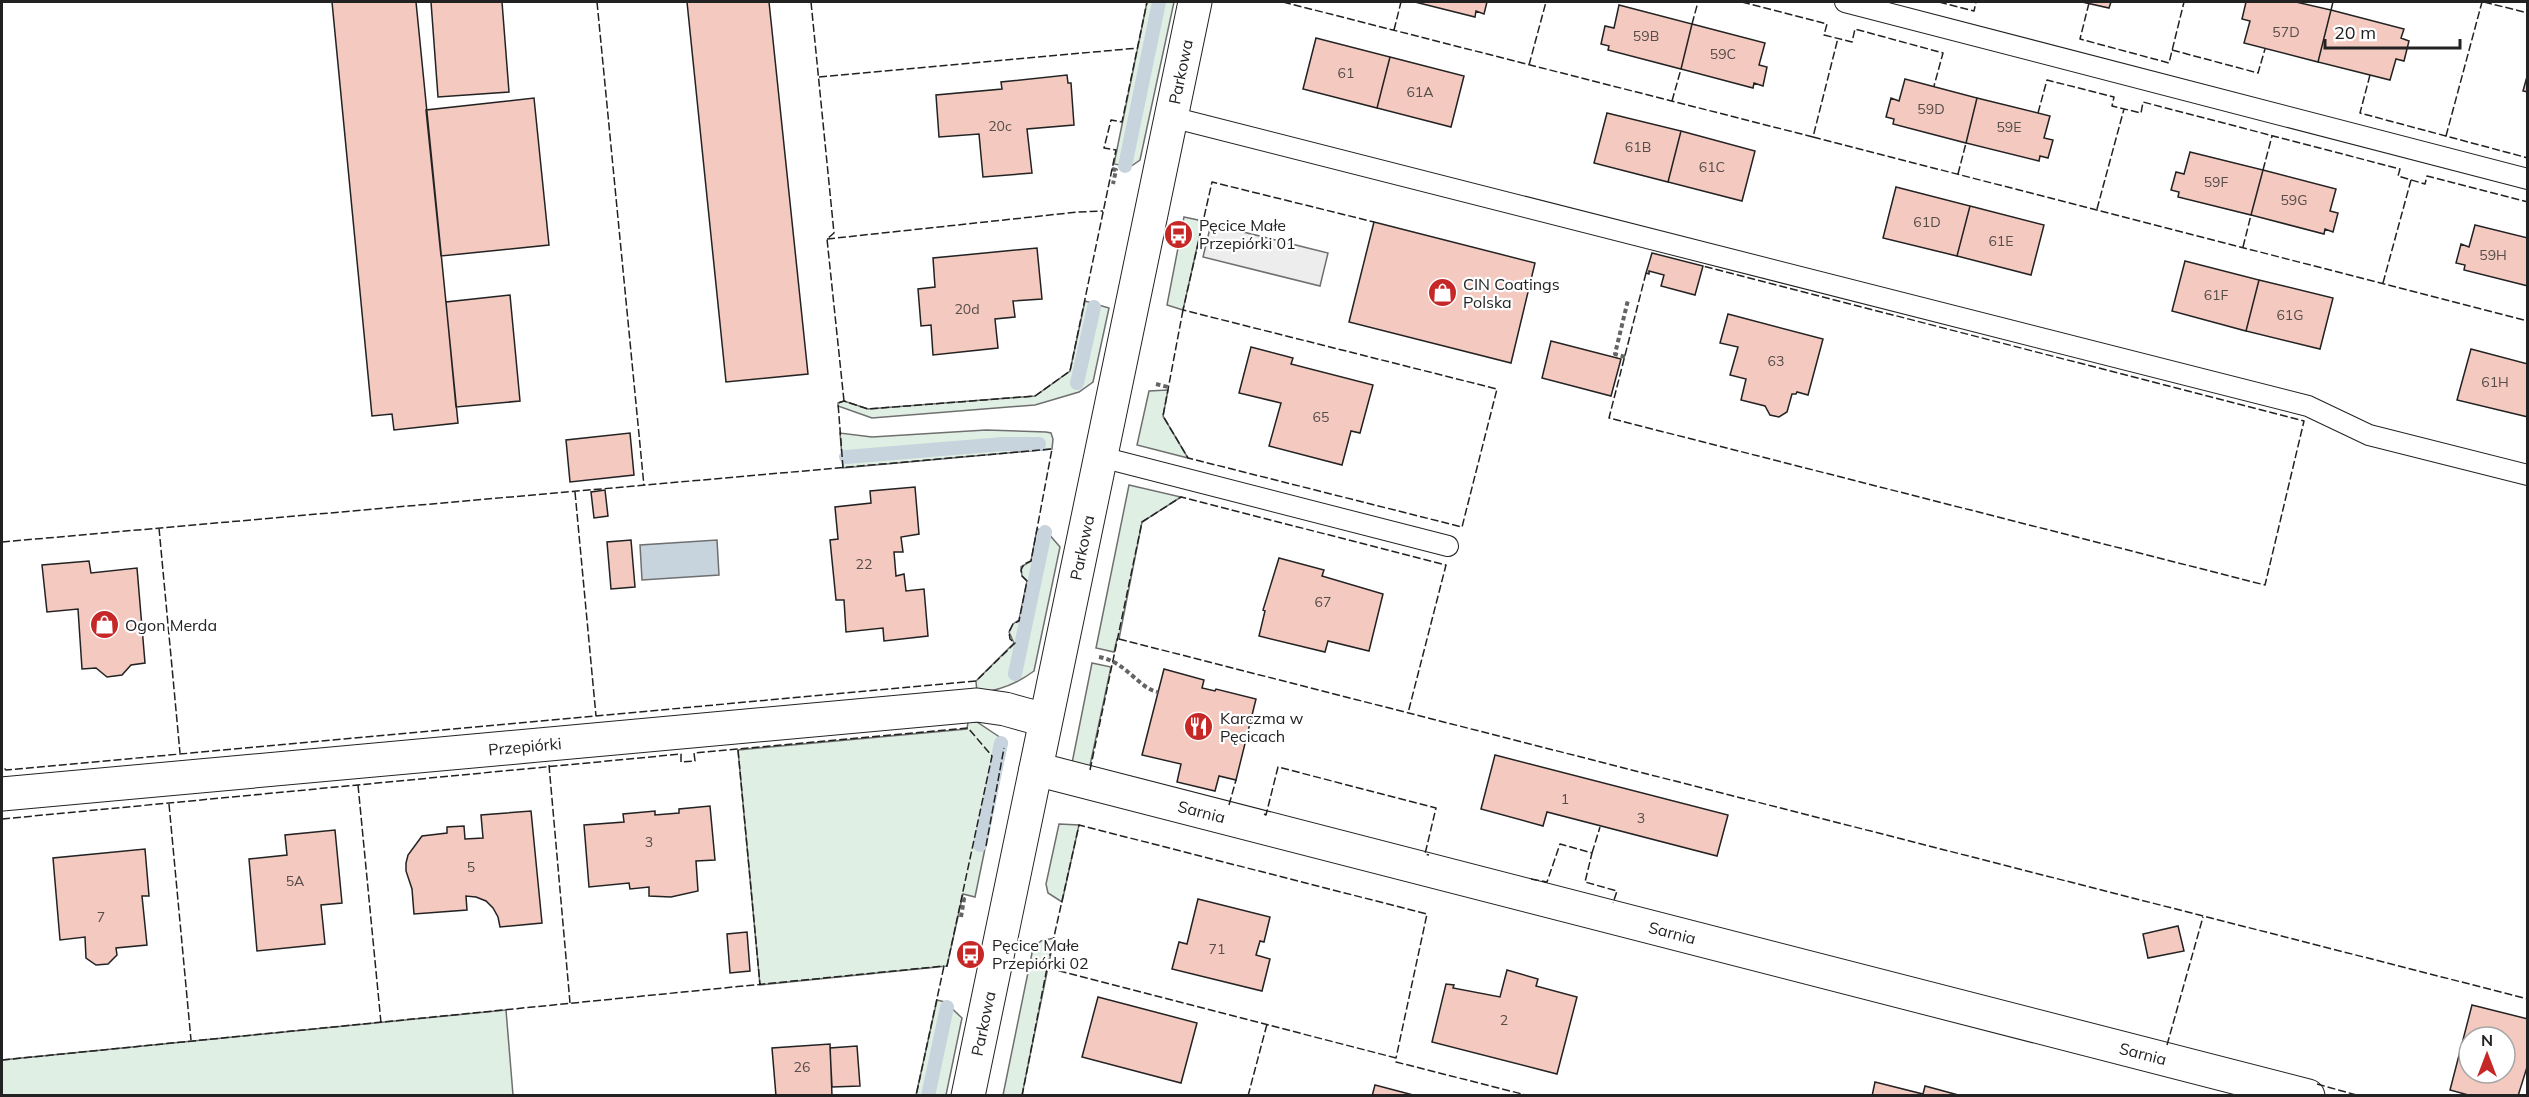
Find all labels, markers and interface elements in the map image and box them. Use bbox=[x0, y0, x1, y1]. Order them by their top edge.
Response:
scale bar bbox=[2325, 12, 2460, 50]
text: 20 m bbox=[2334, 21, 2376, 44]
house number: 57D bbox=[2272, 23, 2300, 41]
house number: 59B bbox=[1633, 27, 1659, 45]
street label: Parkowa bbox=[1164, 38, 1197, 106]
house number: 59C bbox=[1710, 45, 1736, 63]
house number: 61 bbox=[1338, 64, 1354, 82]
house number: 61A bbox=[1406, 83, 1434, 101]
house number: 59D bbox=[1917, 100, 1945, 118]
house number: 20c bbox=[988, 117, 1012, 135]
house number: 59E bbox=[1996, 118, 2022, 136]
house number: 61B bbox=[1625, 138, 1651, 156]
house number: 61C bbox=[1699, 158, 1725, 176]
house number: 59F bbox=[2204, 173, 2228, 191]
house number: 59G bbox=[2280, 191, 2308, 209]
house number: 61D bbox=[1913, 213, 1941, 231]
place label: Pęcice Małe Przepiórki 01 bbox=[1199, 215, 1296, 253]
bus stop icon: Pęcice Małe Przepiórki 01 bbox=[1162, 218, 1194, 250]
house number: 61E bbox=[1988, 232, 2014, 250]
house number: 59H bbox=[2479, 246, 2507, 264]
place label: CIN Coatings Polska bbox=[1463, 274, 1560, 312]
shop icon: CIN Coatings Polska bbox=[1426, 277, 1458, 309]
house number: 61F bbox=[2204, 286, 2228, 304]
house number: 20d bbox=[954, 300, 980, 318]
house number: 61G bbox=[2276, 306, 2304, 324]
house number: 63 bbox=[1768, 352, 1784, 370]
house number: 61H bbox=[2481, 373, 2509, 391]
house number: 65 bbox=[1313, 408, 1329, 426]
street label: Parkowa bbox=[1065, 513, 1098, 582]
house number: 22 bbox=[856, 555, 872, 573]
house number: 67 bbox=[1315, 593, 1331, 611]
shop icon: Ogon Merda bbox=[88, 609, 120, 641]
place label: Ogon Merda bbox=[125, 615, 217, 635]
place label: Karczma w Pęcicach bbox=[1220, 708, 1303, 746]
restaurant icon: Karczma w Pęcicach bbox=[1183, 711, 1215, 743]
street label: Przepiórki bbox=[487, 733, 562, 760]
house number: 1 bbox=[1561, 790, 1569, 808]
street label: Sarnia bbox=[1176, 796, 1227, 827]
house number: 3 bbox=[1637, 809, 1645, 827]
house number: 3 bbox=[645, 833, 653, 851]
house number: 5 bbox=[467, 858, 475, 876]
house number: 5A bbox=[286, 872, 305, 890]
house number: 7 bbox=[97, 908, 105, 926]
street label: Sarnia bbox=[1646, 917, 1698, 948]
place label: Pęcice Małe Przepiórki 02 bbox=[992, 935, 1089, 973]
bus stop icon: Pęcice Małe Przepiórki 02 bbox=[955, 938, 987, 970]
house number: 71 bbox=[1209, 940, 1225, 958]
street label: Parkowa bbox=[967, 989, 1000, 1058]
house number: 2 bbox=[1500, 1011, 1508, 1029]
north arrow bbox=[2457, 1025, 2517, 1085]
text: N bbox=[2481, 1030, 2493, 1050]
street label: Sarnia bbox=[2117, 1038, 2169, 1069]
house number: 26 bbox=[794, 1058, 810, 1076]

